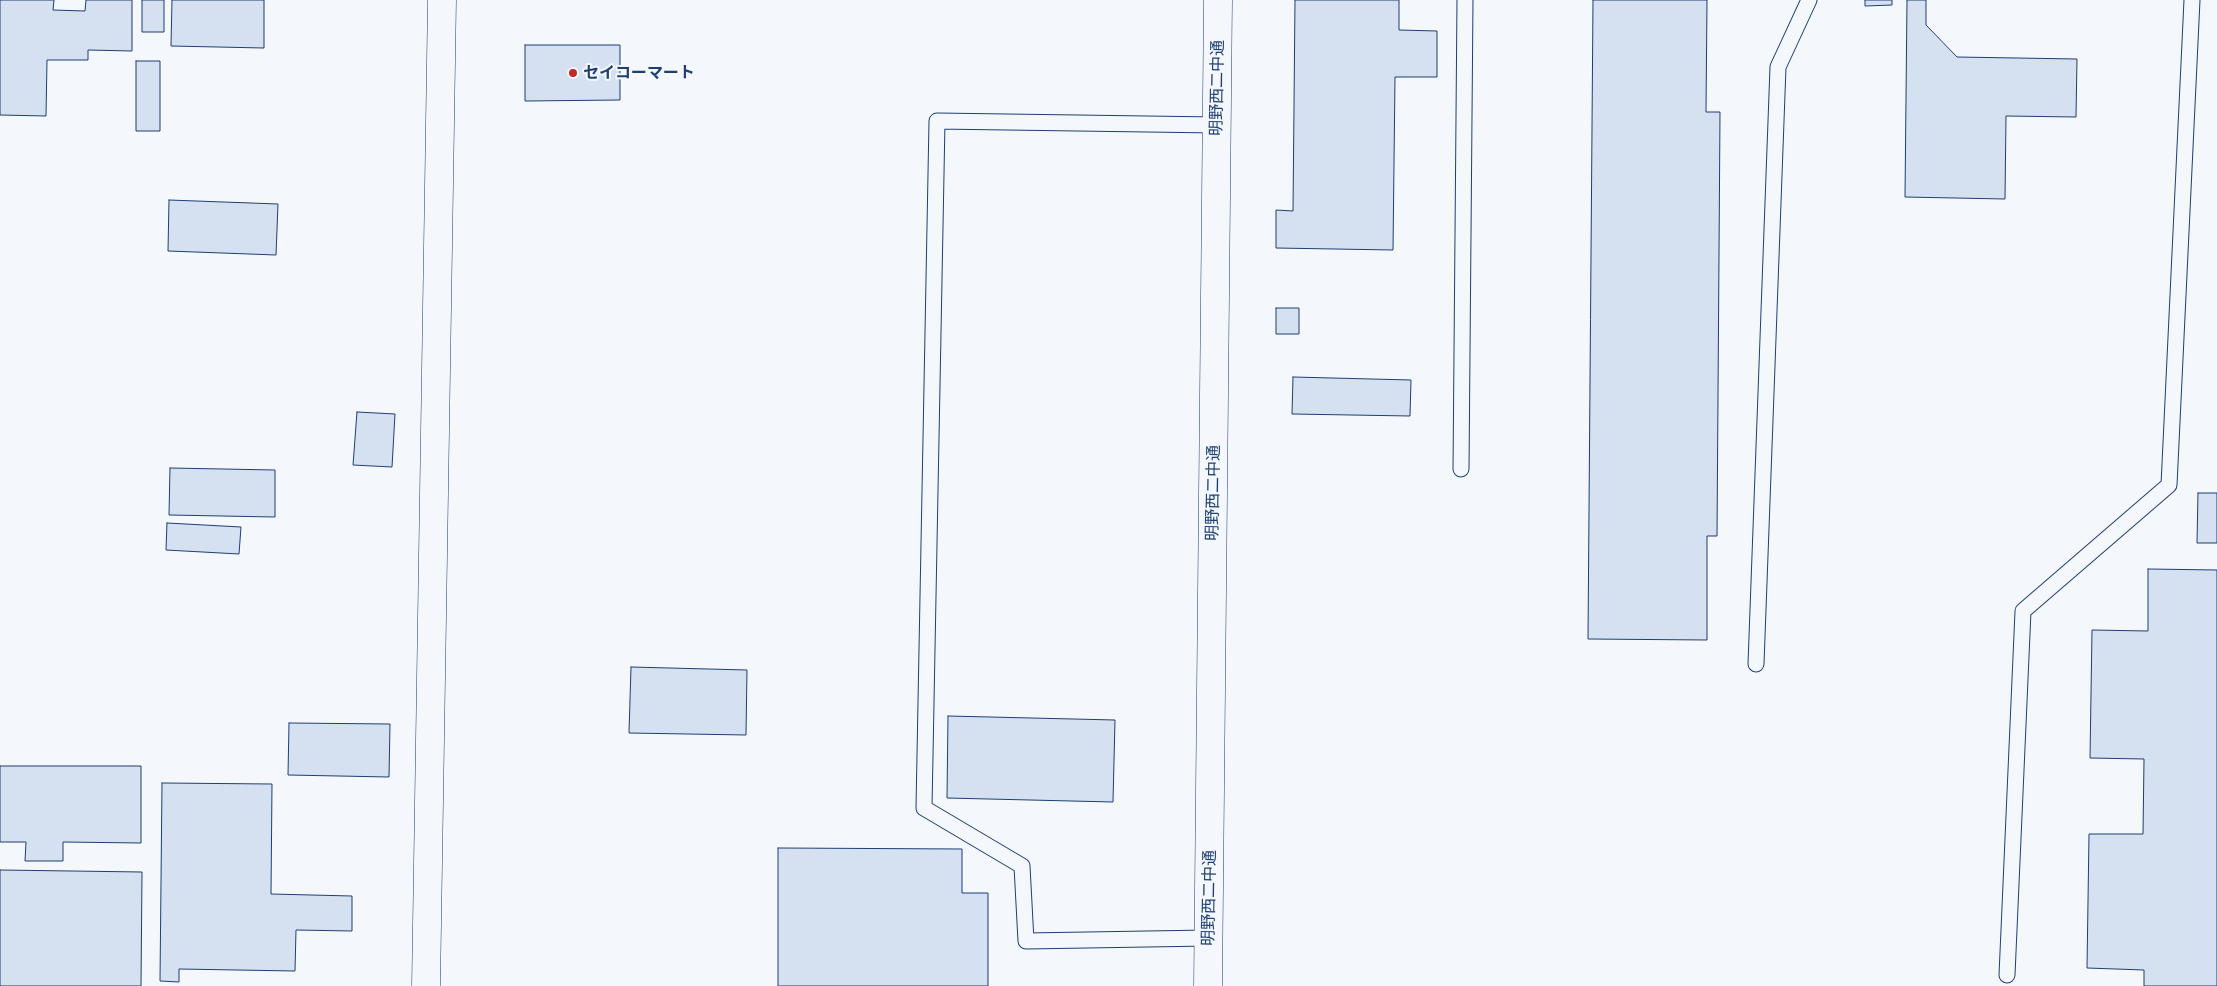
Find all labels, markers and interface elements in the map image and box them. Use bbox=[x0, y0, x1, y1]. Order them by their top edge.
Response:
street label: 明野西二中通 bbox=[1207, 40, 1227, 136]
place label: セイコーマート bbox=[583, 63, 695, 83]
marker: セイコーマート bbox=[567, 67, 579, 79]
street label: 明野西二中通 bbox=[1203, 445, 1223, 541]
street label: 明野西二中通 bbox=[1199, 850, 1219, 946]

